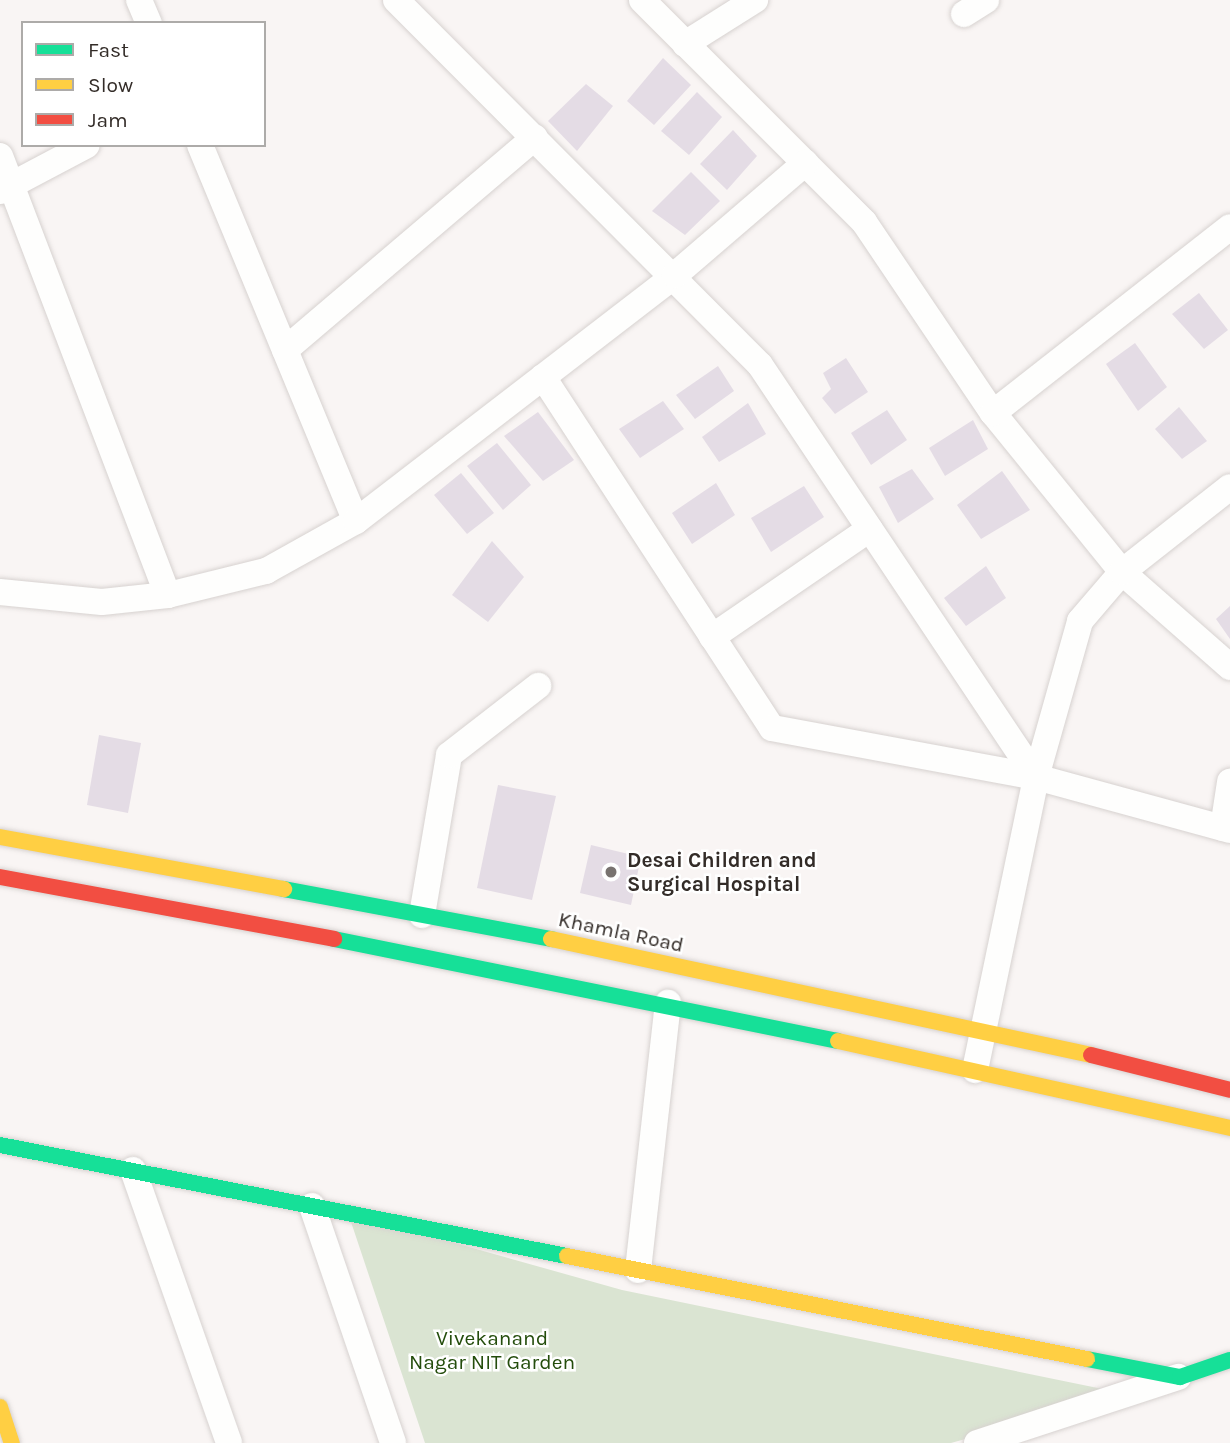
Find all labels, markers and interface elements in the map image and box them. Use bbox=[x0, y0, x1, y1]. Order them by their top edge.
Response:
legend bbox=[21, 21, 266, 147]
text: Fast bbox=[88, 38, 129, 62]
text: Slow bbox=[88, 73, 133, 97]
text: Jam bbox=[88, 108, 128, 132]
place label: Desai Children and Surgical Hospital bbox=[627, 847, 817, 897]
marker: Desai Children and Surgical Hospital bbox=[601, 862, 621, 882]
street label: Khamla Road bbox=[556, 906, 686, 958]
park label: Vivekanand Nagar NIT Garden bbox=[409, 1325, 575, 1375]

